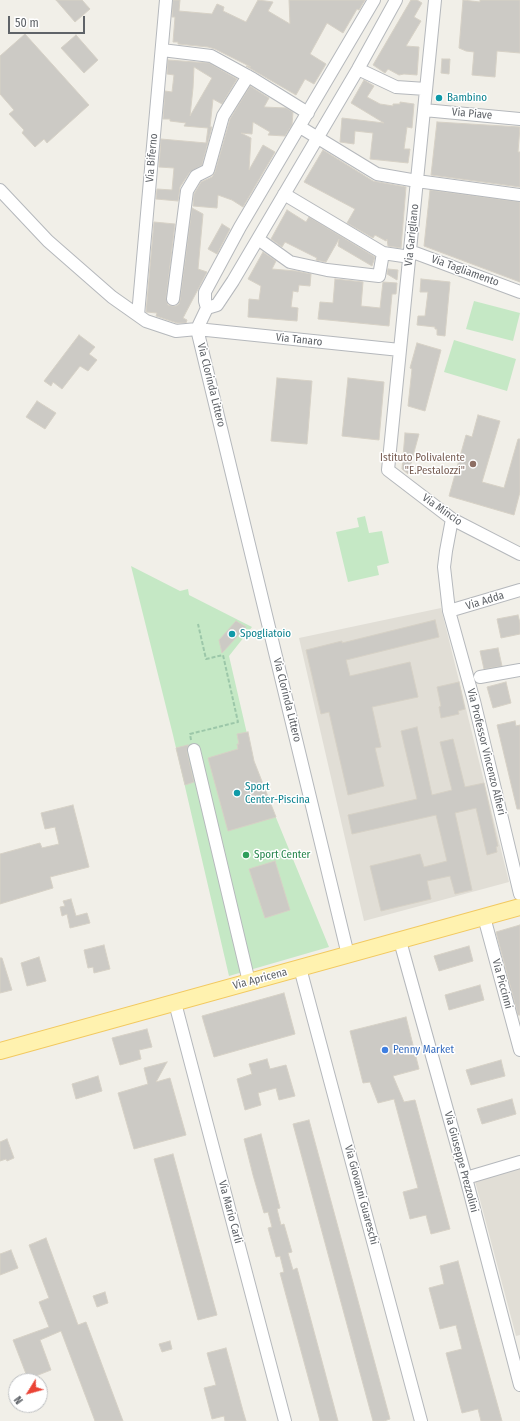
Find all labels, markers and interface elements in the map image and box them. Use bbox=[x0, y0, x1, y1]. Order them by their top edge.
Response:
scale bar bbox=[10, 8, 87, 34]
text: 50 m bbox=[15, 16, 39, 30]
place label: Bambino bbox=[447, 91, 487, 105]
marker: Bambino bbox=[434, 93, 444, 103]
street label: Via Piave bbox=[451, 106, 493, 122]
street label: Via Biferno bbox=[143, 133, 161, 183]
street label: Via Garigliano bbox=[402, 203, 422, 267]
street label: Via Tagliamento bbox=[429, 253, 501, 289]
street label: Via Tanaro bbox=[275, 331, 323, 349]
street label: Via Clorinda Littero bbox=[194, 342, 228, 428]
place label: Istituto Polivalente "E.Pestalozzi" bbox=[380, 451, 465, 477]
marker: Istituto Polivalente "E.Pestalozzi" bbox=[468, 459, 478, 469]
street label: Via Mincio bbox=[419, 491, 465, 529]
street label: Via Adda bbox=[464, 589, 506, 613]
place label: Spogliatoio bbox=[240, 627, 291, 641]
marker: Spogliatoio bbox=[227, 629, 237, 639]
street label: Via Clorinda Littero bbox=[270, 657, 304, 743]
street label: Via Professor Vincenzo Alfieri bbox=[464, 687, 508, 817]
place label: Sport Center-Piscina bbox=[245, 780, 310, 806]
marker: Sport Center-Piscina bbox=[232, 788, 242, 798]
place label: Sport Center bbox=[254, 848, 310, 862]
marker: Sport Center bbox=[241, 850, 251, 860]
street label: Via Piccinni bbox=[489, 958, 515, 1010]
street label: Via Apricena bbox=[231, 965, 289, 993]
place label: Penny Market bbox=[393, 1043, 454, 1057]
marker: Penny Market bbox=[380, 1045, 390, 1055]
street label: Via Giuseppe Prezzolini bbox=[441, 1110, 481, 1214]
street label: Via Giovanni Guareschi bbox=[341, 1144, 381, 1246]
street label: Via Mario Carli bbox=[215, 1179, 245, 1245]
north arrow bbox=[8, 1373, 48, 1413]
text: N bbox=[12, 1393, 26, 1406]

